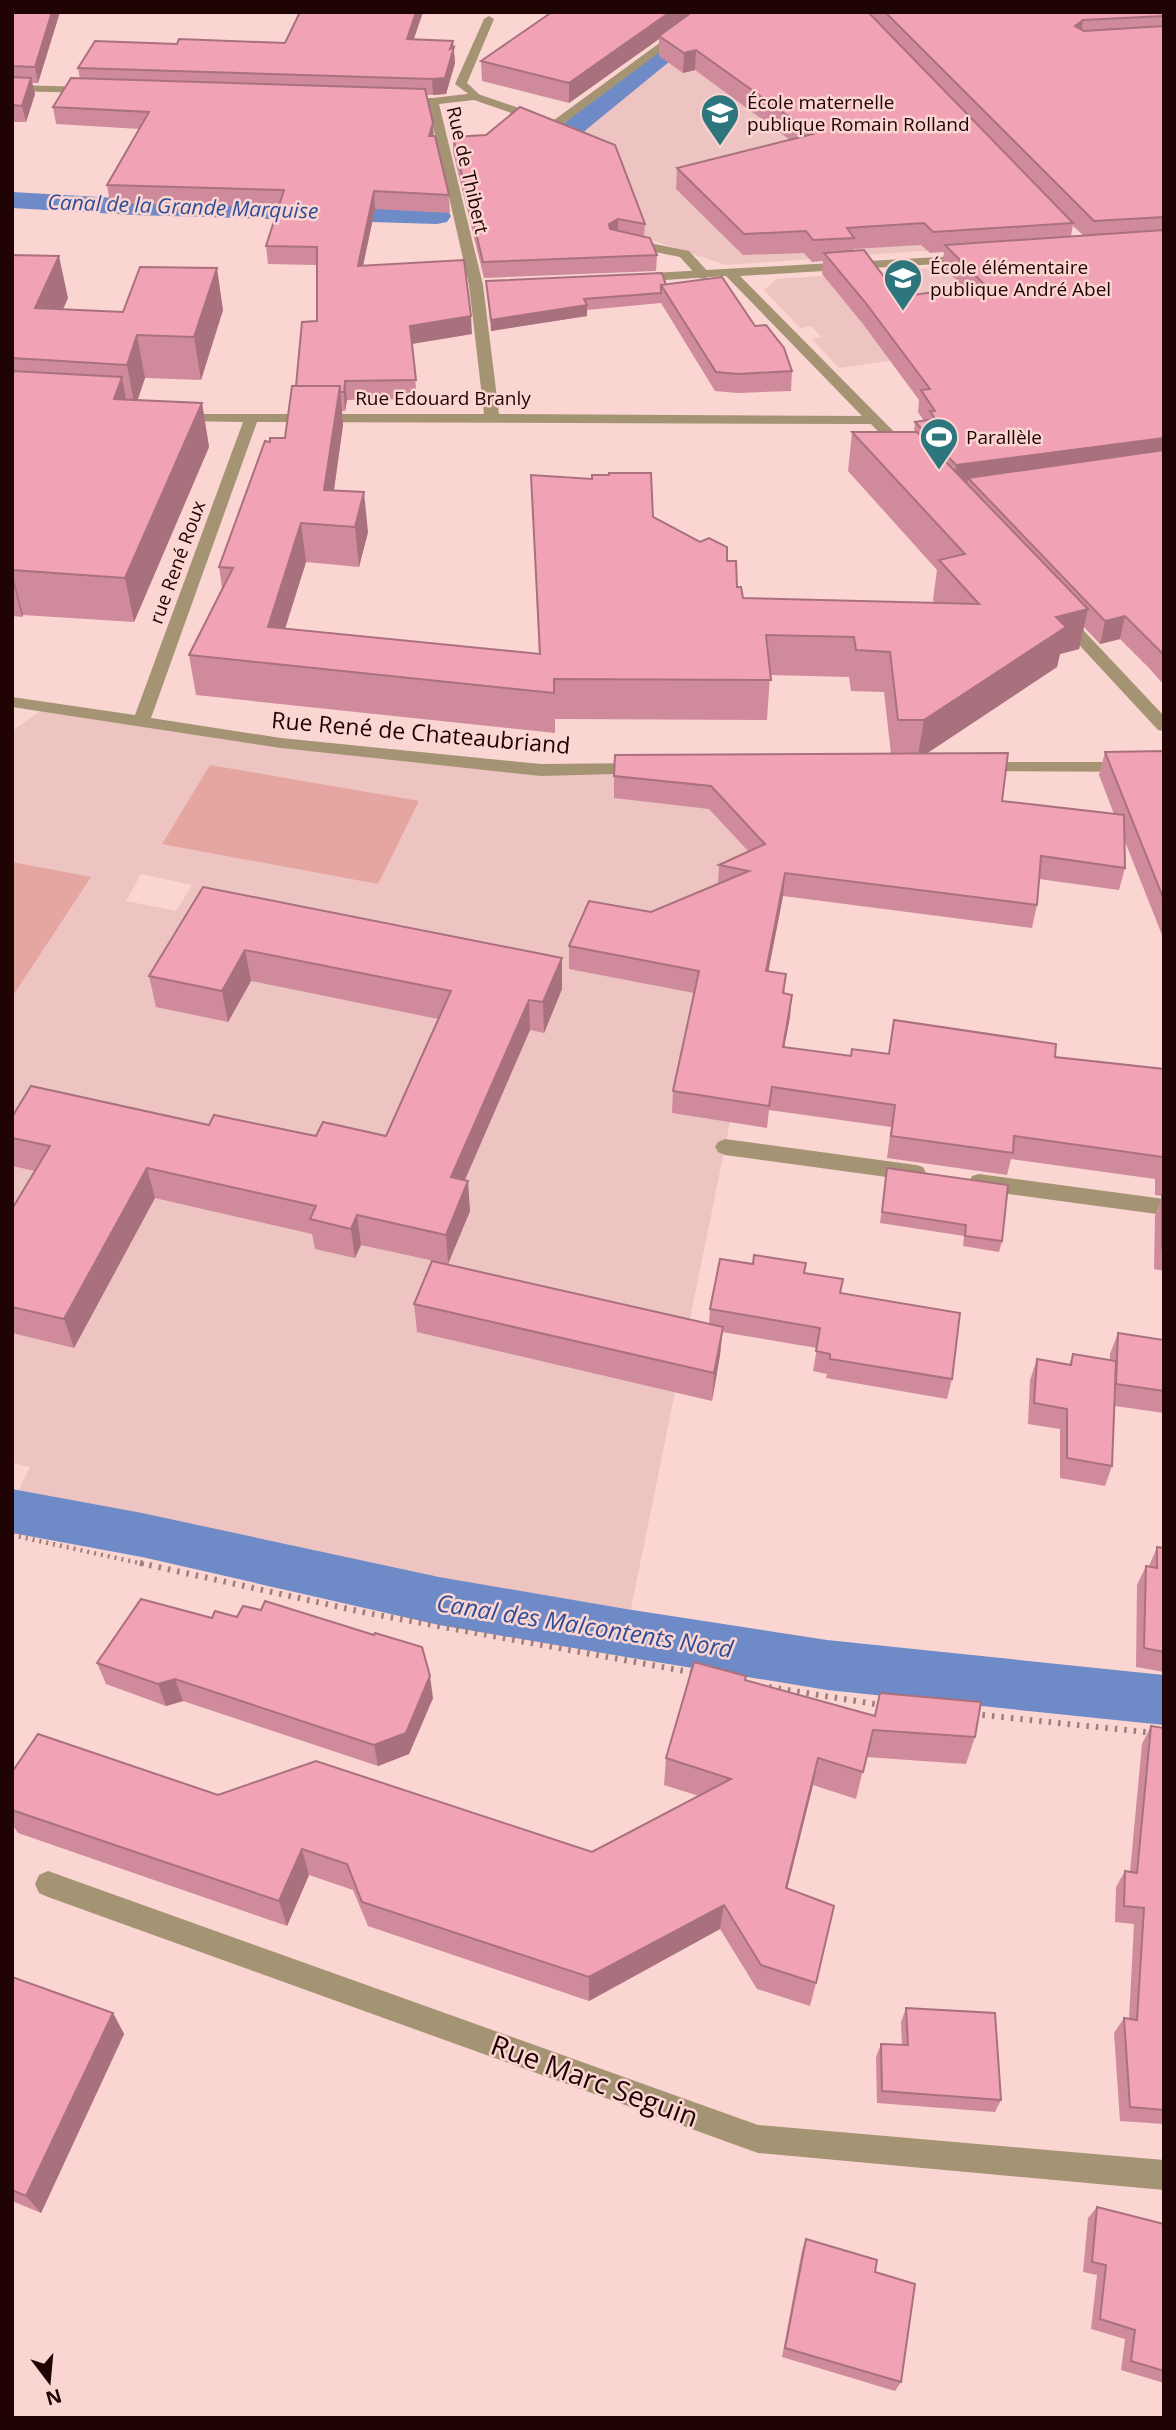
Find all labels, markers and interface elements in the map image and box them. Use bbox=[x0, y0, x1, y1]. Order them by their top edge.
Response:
place label: École maternelle publique Romain Rolland bbox=[747, 89, 970, 137]
school or university icon: École maternelle publique Romain Rolland bbox=[699, 92, 741, 147]
street label: Rue de Thibert bbox=[441, 104, 495, 236]
water label: Canal de la Grande Marquise bbox=[47, 187, 319, 225]
place label: École élémentaire publique André Abel bbox=[930, 254, 1111, 302]
school or university icon: École élémentaire publique André Abel bbox=[882, 257, 924, 312]
street label: Rue Edouard Branly bbox=[355, 385, 531, 411]
sports icon: Parallèle bbox=[918, 416, 960, 471]
place label: Parallèle bbox=[966, 424, 1042, 450]
street label: rue René Roux bbox=[143, 497, 211, 627]
street label: Rue René de Chateaubriand bbox=[270, 703, 572, 761]
water label: Canal des Malcontents Nord bbox=[434, 1585, 737, 1665]
street label: Rue Marc Seguin bbox=[486, 2025, 704, 2135]
north arrow bbox=[14, 2346, 84, 2416]
text: N bbox=[43, 2383, 65, 2412]

